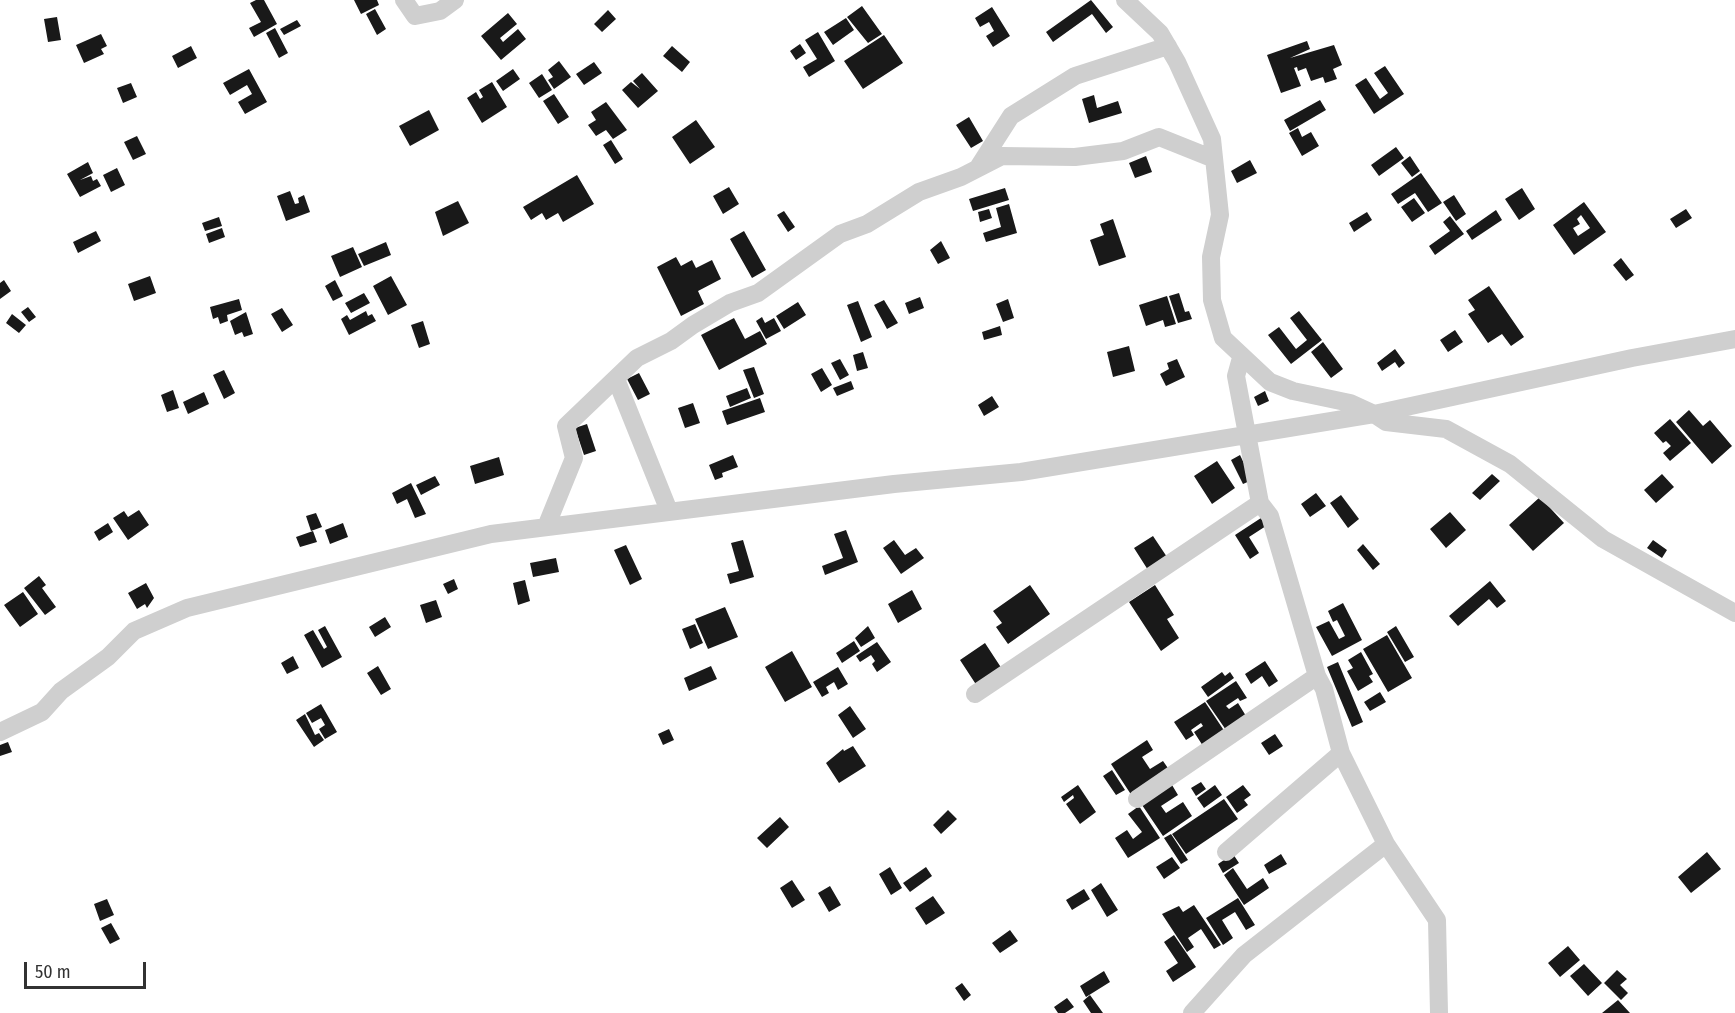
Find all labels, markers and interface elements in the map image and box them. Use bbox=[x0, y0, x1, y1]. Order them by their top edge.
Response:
scale bar bbox=[27, 950, 148, 988]
text: 50 m bbox=[35, 961, 71, 983]

